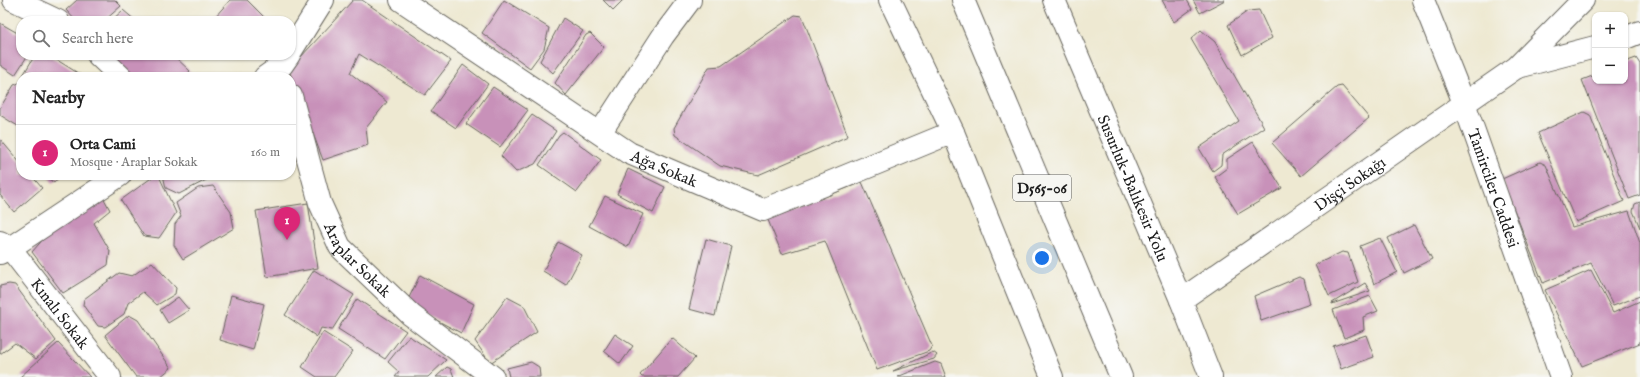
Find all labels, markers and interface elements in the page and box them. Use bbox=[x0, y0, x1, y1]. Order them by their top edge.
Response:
map controls bbox=[1592, 12, 1628, 84]
button: + bbox=[1592, 12, 1628, 48]
search box bbox=[16, 16, 296, 60]
icon: search bbox=[30, 27, 52, 49]
text: Search here bbox=[62, 29, 133, 48]
button: − bbox=[1592, 48, 1628, 84]
text: Nearby bbox=[32, 88, 85, 109]
street label: Susurluk-Balıkesir Yolu bbox=[1092, 112, 1172, 265]
street label: Tamirciler Caddesi bbox=[1462, 127, 1522, 251]
text: Orta Cami bbox=[70, 135, 136, 154]
text: 1 bbox=[43, 144, 47, 161]
text: 160 m bbox=[250, 144, 280, 161]
street label: Ağa Sokak bbox=[626, 146, 700, 193]
street label: Dişçi Sokağı bbox=[1311, 153, 1390, 217]
text: Mosque · Araplar Sokak bbox=[70, 154, 197, 171]
road number: D565-06 bbox=[1013, 175, 1071, 201]
pin: 1 bbox=[274, 207, 300, 240]
street label: Araplar Sokak bbox=[318, 219, 395, 303]
your location bbox=[1032, 248, 1052, 268]
street label: Kınalı Sokak bbox=[25, 275, 93, 354]

